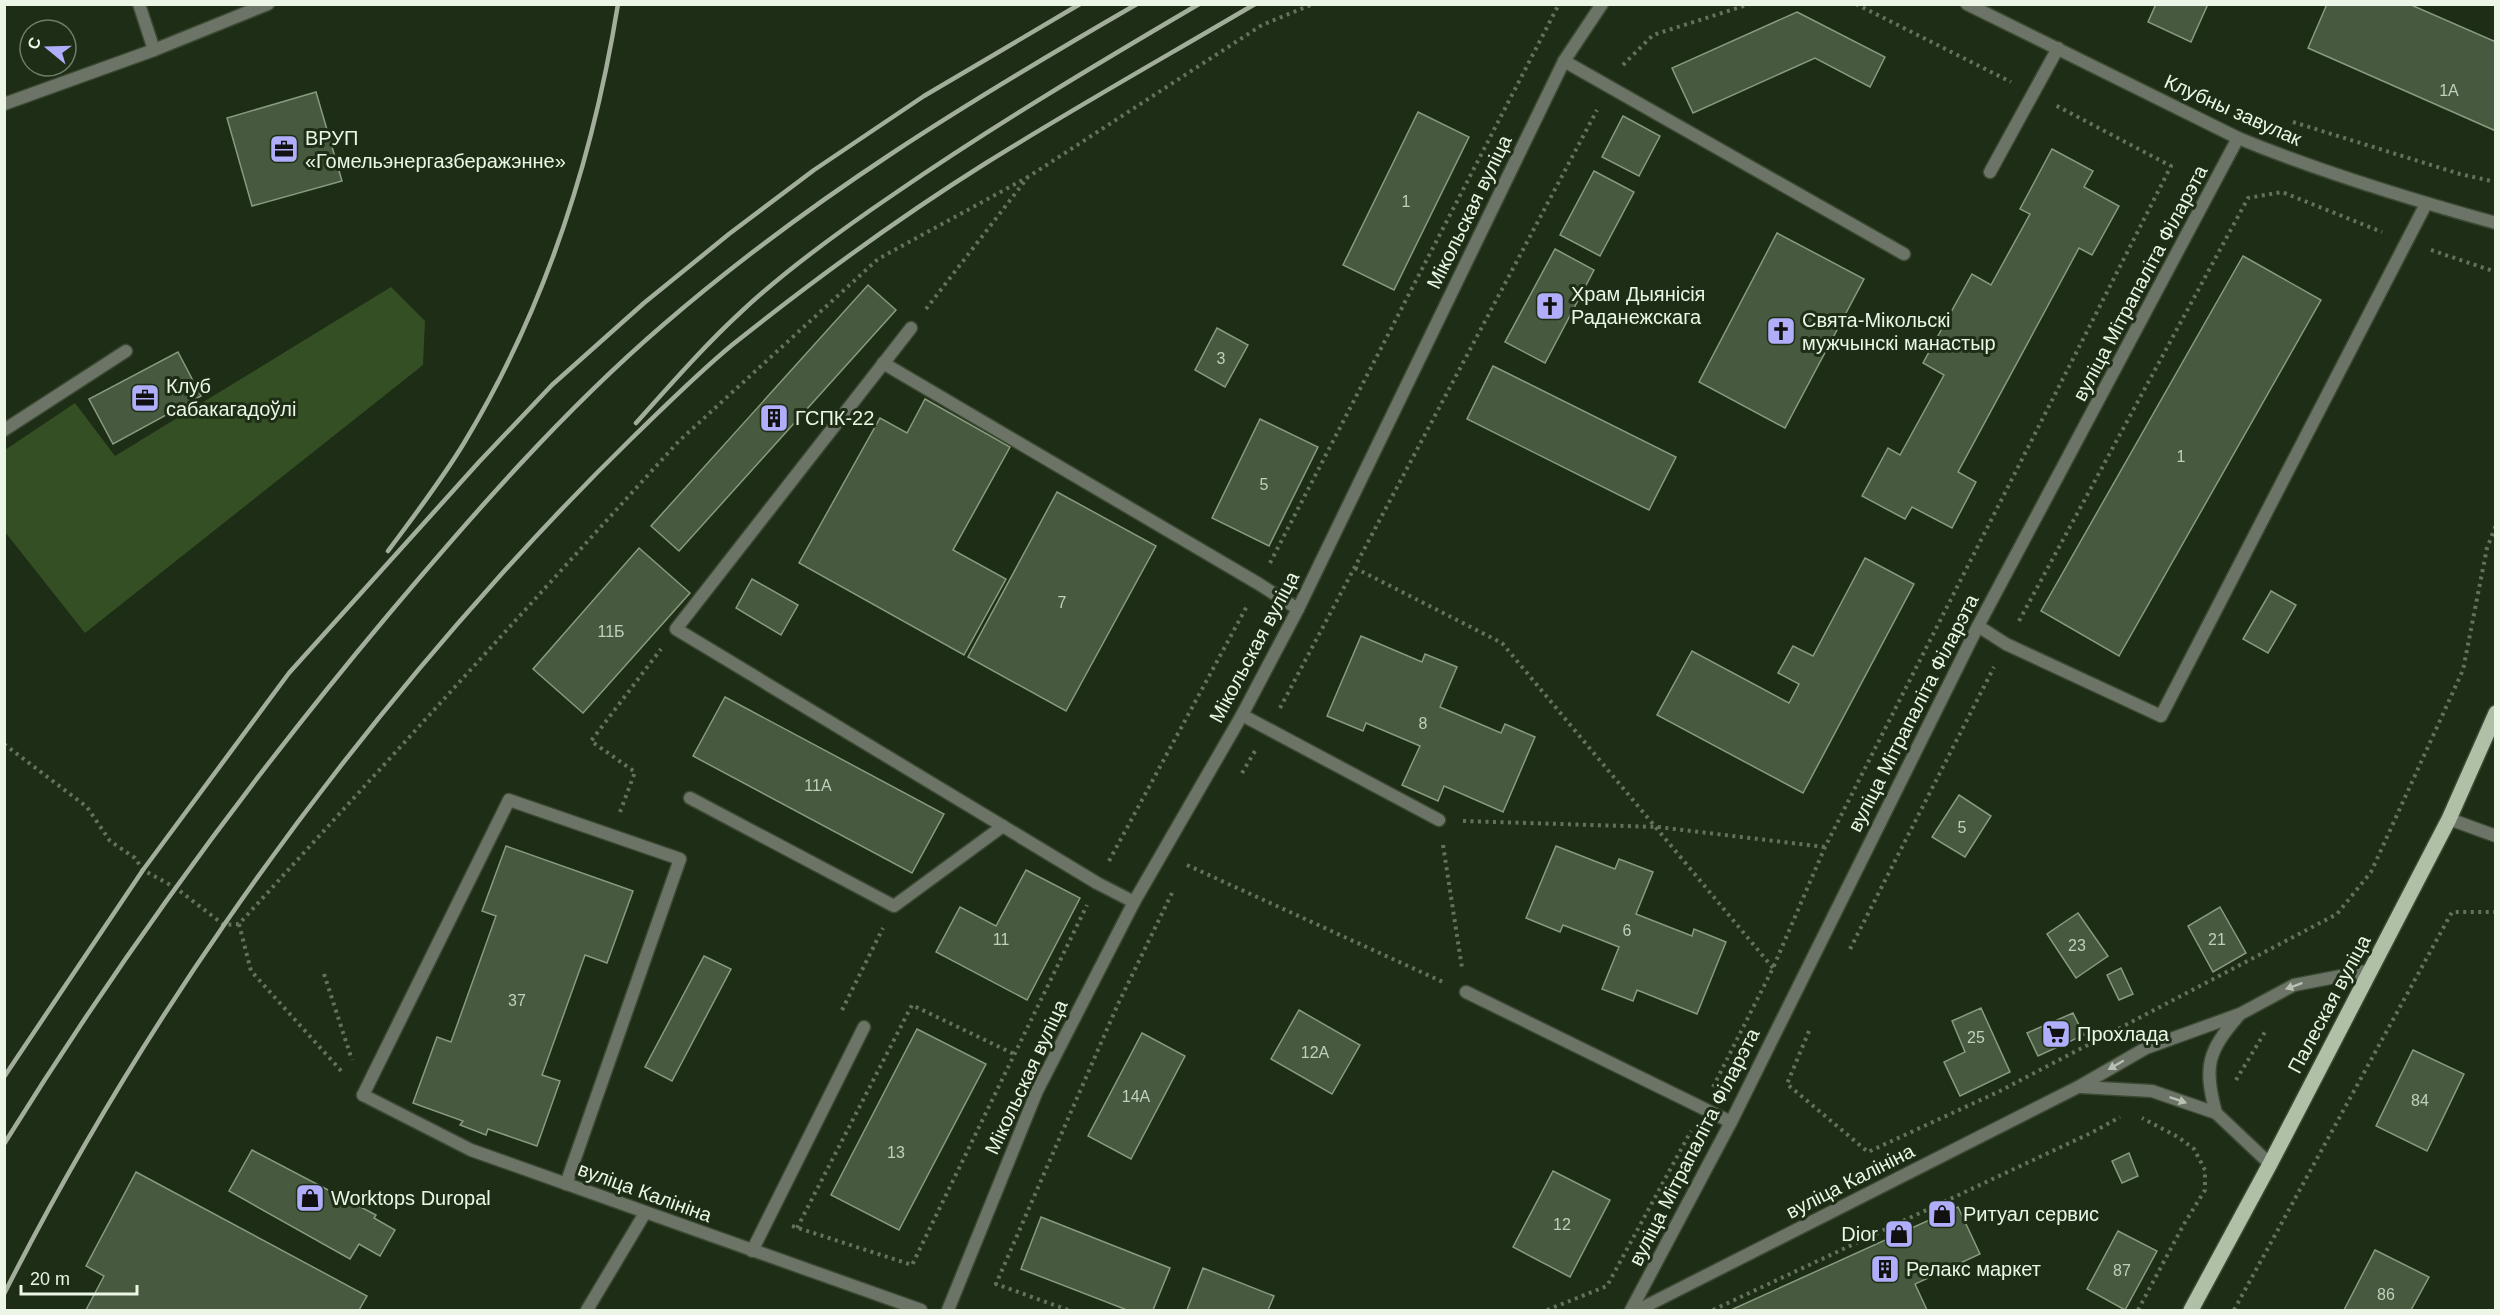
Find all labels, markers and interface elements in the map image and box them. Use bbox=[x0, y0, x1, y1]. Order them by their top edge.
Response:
north arrow bbox=[18, 18, 78, 78]
text: С bbox=[24, 35, 44, 52]
street label: Клубны завулак bbox=[2161, 70, 2305, 150]
house number: 1А bbox=[2439, 82, 2459, 99]
place label: ВРУП «Гомельэнергазберажэнне» bbox=[305, 127, 566, 172]
street label: Мікольская вуліца bbox=[1422, 131, 1516, 292]
office icon: ВРУП «Гомельэнергазберажэнне» bbox=[268, 133, 300, 165]
street label: вуліца Мітрапаліта Філарэта bbox=[2068, 161, 2212, 405]
house number: 1 bbox=[1402, 193, 1411, 210]
place label: Храм Дыянісія Раданежскага bbox=[1571, 283, 1705, 328]
church icon: Храм Дыянісія Раданежскага bbox=[1534, 290, 1566, 322]
place label: Свята-Мікольскі мужчынскі манастыр bbox=[1802, 309, 1996, 354]
church icon: Свята-Мікольскі мужчынскі манастыр bbox=[1765, 315, 1797, 347]
house number: 3 bbox=[1217, 350, 1226, 367]
place label: Клуб сабакагадоўлі bbox=[166, 375, 296, 420]
office icon: Клуб сабакагадоўлі bbox=[129, 382, 161, 414]
building icon: ГСПК-22 bbox=[758, 402, 790, 434]
place label: ГСПК-22 bbox=[795, 407, 874, 429]
house number: 1 bbox=[2177, 448, 2186, 465]
house number: 5 bbox=[1260, 476, 1269, 493]
street label: Мікольская вуліца bbox=[1205, 567, 1304, 726]
street label: вуліца Мітрапаліта Філарэта bbox=[1843, 590, 1983, 835]
house number: 7 bbox=[1058, 594, 1067, 611]
house number: 11Б bbox=[597, 623, 625, 640]
house number: 8 bbox=[1419, 715, 1428, 732]
house number: 11А bbox=[804, 777, 832, 794]
house number: 5 bbox=[1958, 819, 1967, 836]
house number: 6 bbox=[1623, 922, 1632, 939]
street label: Палеская вуліца bbox=[2283, 930, 2375, 1077]
house number: 11 bbox=[993, 931, 1009, 948]
house number: 21 bbox=[2208, 931, 2226, 948]
house number: 23 bbox=[2068, 937, 2086, 954]
one-way arrow bbox=[2285, 982, 2303, 992]
house number: 37 bbox=[508, 992, 526, 1009]
street label: Мікольская вуліца bbox=[981, 995, 1072, 1158]
supermarket icon: Прохлада bbox=[2040, 1018, 2072, 1050]
place label: Прохлада bbox=[2077, 1023, 2170, 1045]
street label: вуліца Мітрапаліта Філарэта bbox=[1624, 1024, 1764, 1269]
house number: 25 bbox=[1967, 1029, 1985, 1046]
house number: 12А bbox=[1301, 1044, 1330, 1061]
one-way arrow bbox=[2108, 1060, 2125, 1070]
house number: 14А bbox=[1122, 1088, 1151, 1105]
house number: 84 bbox=[2411, 1092, 2429, 1109]
one-way arrow bbox=[2170, 1095, 2188, 1105]
street label: вуліца Калініна bbox=[1782, 1139, 1918, 1223]
house number: 13 bbox=[887, 1144, 905, 1161]
street label: вуліца Калініна bbox=[575, 1158, 716, 1227]
shop icon: Worktops Duropal bbox=[294, 1182, 326, 1214]
place label: Worktops Duropal bbox=[331, 1187, 491, 1209]
shop icon: Ритуал сервис bbox=[1926, 1198, 1958, 1230]
place label: Ритуал сервис bbox=[1963, 1203, 2099, 1225]
house number: 12 bbox=[1553, 1216, 1571, 1233]
shop icon: Dior bbox=[1883, 1218, 1915, 1250]
place label: Dior bbox=[1841, 1223, 1878, 1245]
building icon: Релакс маркет bbox=[1869, 1253, 1901, 1285]
scale bar bbox=[21, 1258, 136, 1296]
place label: Релакс маркет bbox=[1906, 1258, 2041, 1280]
house number: 87 bbox=[2113, 1262, 2131, 1279]
text: 20 m bbox=[30, 1269, 70, 1289]
house number: 86 bbox=[2377, 1286, 2395, 1303]

